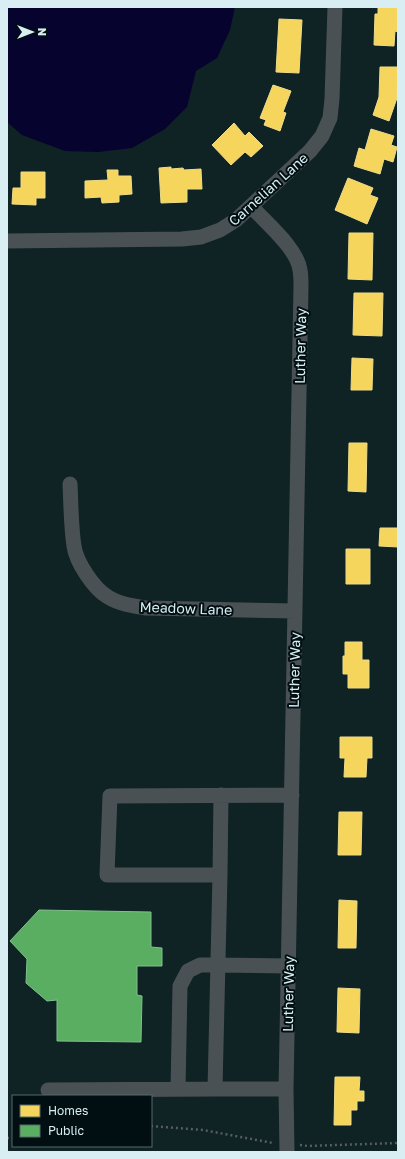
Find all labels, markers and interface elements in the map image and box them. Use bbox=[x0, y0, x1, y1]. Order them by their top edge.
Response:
north arrow bbox=[12, 12, 52, 52]
text: N bbox=[36, 28, 49, 36]
street label: Carnelian Lane bbox=[225, 149, 311, 229]
street label: Luther Way bbox=[291, 308, 309, 384]
street label: Meadow Lane bbox=[139, 598, 233, 618]
street label: Luther Way bbox=[285, 632, 303, 708]
street label: Luther Way bbox=[279, 956, 297, 1032]
legend bbox=[12, 1095, 152, 1147]
text: Homes bbox=[48, 1103, 88, 1118]
text: Public bbox=[48, 1123, 85, 1138]

